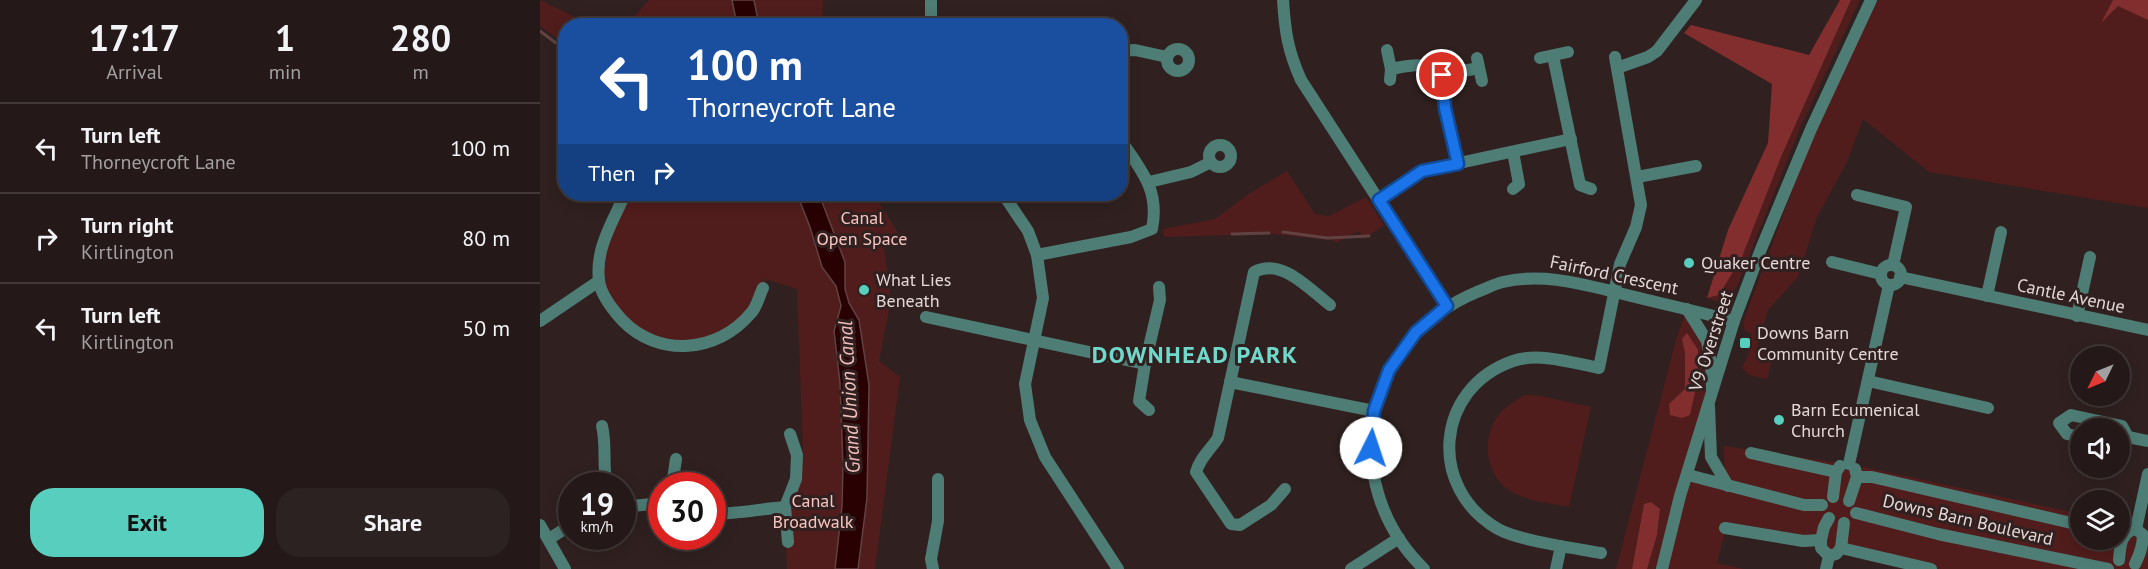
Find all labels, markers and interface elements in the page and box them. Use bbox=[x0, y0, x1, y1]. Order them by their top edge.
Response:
text: 17:17 bbox=[89, 14, 180, 61]
text: 1 bbox=[275, 14, 295, 61]
text: 280 bbox=[390, 14, 451, 61]
text: 100 m bbox=[687, 37, 803, 92]
icon: left bbox=[588, 42, 666, 120]
pin bbox=[1416, 49, 1467, 100]
icon: arrive bbox=[1425, 58, 1458, 91]
text: Arrival bbox=[106, 59, 162, 85]
text: min bbox=[269, 59, 301, 85]
text: m bbox=[413, 59, 429, 85]
text: Thorneycroft Lane bbox=[687, 90, 896, 124]
text: Turn left bbox=[81, 121, 161, 149]
icon: left bbox=[30, 132, 63, 165]
text: 100 m bbox=[450, 134, 510, 162]
text: Thorneycroft Lane bbox=[81, 149, 236, 175]
icon: right bbox=[647, 156, 680, 189]
text: Then bbox=[588, 159, 635, 187]
park label: Canal Open Space bbox=[817, 206, 907, 250]
text: Turn right bbox=[81, 211, 173, 239]
icon: right bbox=[30, 222, 63, 255]
text: 80 m bbox=[462, 224, 510, 252]
text: Kirtlington bbox=[81, 239, 174, 265]
street label: Fairford Crescent bbox=[1548, 250, 1680, 299]
place label: Quaker Centre bbox=[1701, 251, 1810, 274]
marker: Quaker Centre bbox=[1682, 256, 1696, 270]
place label: What Lies Beneath bbox=[876, 268, 951, 312]
street label: Cantle Avenue bbox=[2015, 273, 2127, 318]
marker: What Lies Beneath bbox=[857, 283, 871, 297]
street label: V9 Overstreet bbox=[1683, 288, 1738, 395]
text: Turn left bbox=[81, 301, 161, 329]
icon: left bbox=[30, 312, 63, 345]
text: 50 m bbox=[462, 314, 510, 342]
water label: Grand Union Canal bbox=[832, 319, 866, 474]
place label: Downs Barn Community Centre bbox=[1757, 321, 1899, 365]
text: Kirtlington bbox=[81, 329, 174, 355]
marker: Downs Barn Community Centre bbox=[1738, 336, 1752, 350]
district label: DOWNHEAD PARK bbox=[1092, 339, 1298, 370]
north arrow bbox=[2070, 346, 2130, 406]
map controls bbox=[2070, 346, 2130, 550]
place label: Barn Ecumenical Church bbox=[1791, 398, 1920, 442]
marker: Barn Ecumenical Church bbox=[1772, 413, 1786, 427]
position arrow bbox=[1339, 416, 1403, 480]
button: sound bbox=[2070, 418, 2130, 478]
speed limit sign: 30 bbox=[648, 472, 726, 550]
text: 19 bbox=[580, 484, 614, 523]
button: Exit bbox=[30, 488, 264, 557]
button: Share bbox=[276, 488, 510, 557]
park label: Canal Broadwalk bbox=[773, 489, 854, 533]
street label: Downs Barn Boulevard bbox=[1881, 489, 2056, 550]
button: layers bbox=[2070, 490, 2130, 550]
text: km/h bbox=[581, 517, 613, 536]

